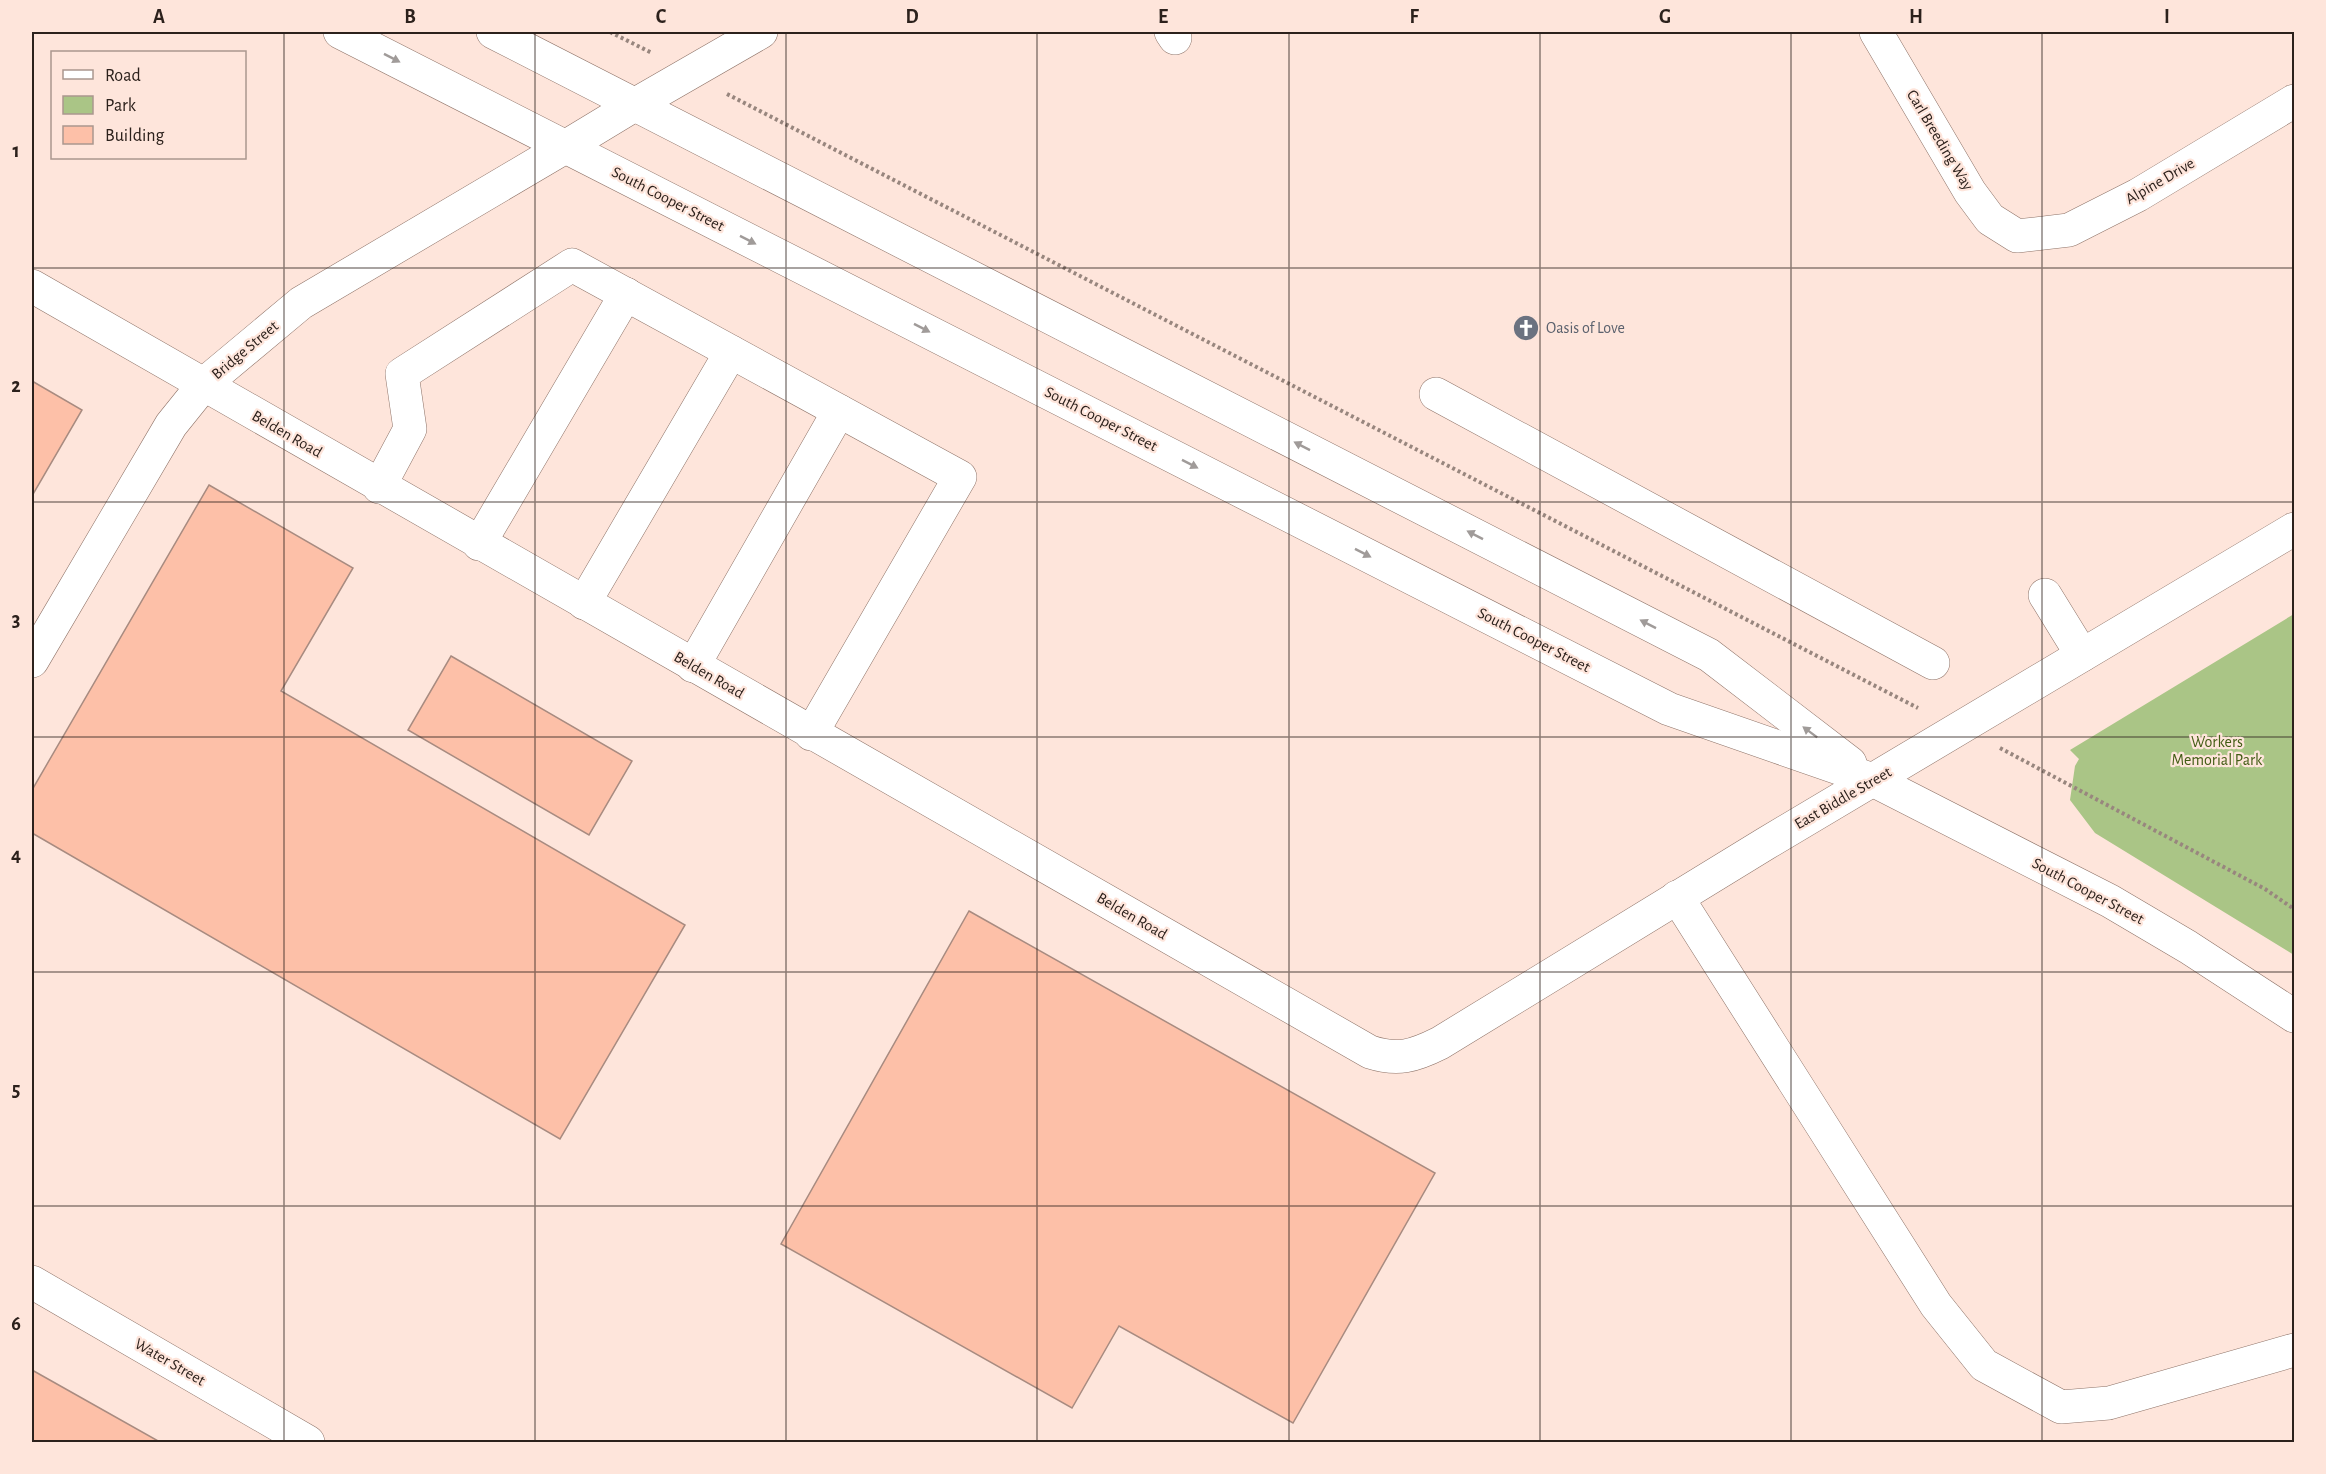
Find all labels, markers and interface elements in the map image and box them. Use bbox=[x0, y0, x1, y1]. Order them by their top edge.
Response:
text: A bbox=[153, 7, 165, 27]
text: B bbox=[404, 7, 416, 27]
text: C bbox=[656, 7, 667, 27]
text: D bbox=[905, 7, 919, 27]
text: E bbox=[1158, 7, 1168, 27]
text: F bbox=[1409, 7, 1419, 27]
text: G bbox=[1659, 7, 1671, 27]
text: H bbox=[1909, 7, 1923, 27]
text: I bbox=[2164, 7, 2170, 27]
legend bbox=[51, 51, 246, 159]
one-way arrow bbox=[384, 53, 401, 63]
text: Road bbox=[105, 67, 141, 85]
street label: Carl Breeding Way bbox=[1903, 87, 1976, 194]
text: Park bbox=[105, 97, 137, 115]
text: Building bbox=[105, 127, 165, 145]
text: 1 bbox=[12, 141, 20, 161]
street label: Alpine Drive bbox=[2123, 155, 2197, 207]
street label: South Cooper Street bbox=[609, 164, 727, 234]
one-way arrow bbox=[740, 235, 757, 245]
church icon: Oasis of Love bbox=[1511, 313, 1541, 343]
street label: Bridge Street bbox=[209, 318, 281, 382]
place label: Oasis of Love bbox=[1546, 320, 1625, 336]
one-way arrow bbox=[914, 324, 931, 333]
text: 2 bbox=[11, 376, 21, 396]
street label: South Cooper Street bbox=[1042, 384, 1160, 454]
street label: Belden Road bbox=[249, 408, 325, 460]
one-way arrow bbox=[1293, 441, 1310, 450]
one-way arrow bbox=[1181, 460, 1198, 469]
one-way arrow bbox=[1466, 530, 1483, 540]
one-way arrow bbox=[1355, 548, 1372, 558]
street label: South Cooper Street bbox=[1475, 605, 1593, 675]
text: 3 bbox=[12, 610, 20, 630]
one-way arrow bbox=[1640, 619, 1657, 629]
street label: Belden Road bbox=[671, 649, 747, 701]
one-way arrow bbox=[1802, 726, 1818, 738]
park label: Workers Memorial Park bbox=[2172, 734, 2263, 768]
street label: East Biddle Street bbox=[1792, 764, 1894, 832]
text: 4 bbox=[11, 845, 21, 865]
street label: South Cooper Street bbox=[2029, 855, 2147, 927]
street label: Belden Road bbox=[1094, 890, 1170, 942]
text: 5 bbox=[12, 1080, 20, 1100]
text: 6 bbox=[11, 1314, 21, 1334]
street label: Water Street bbox=[132, 1335, 208, 1389]

